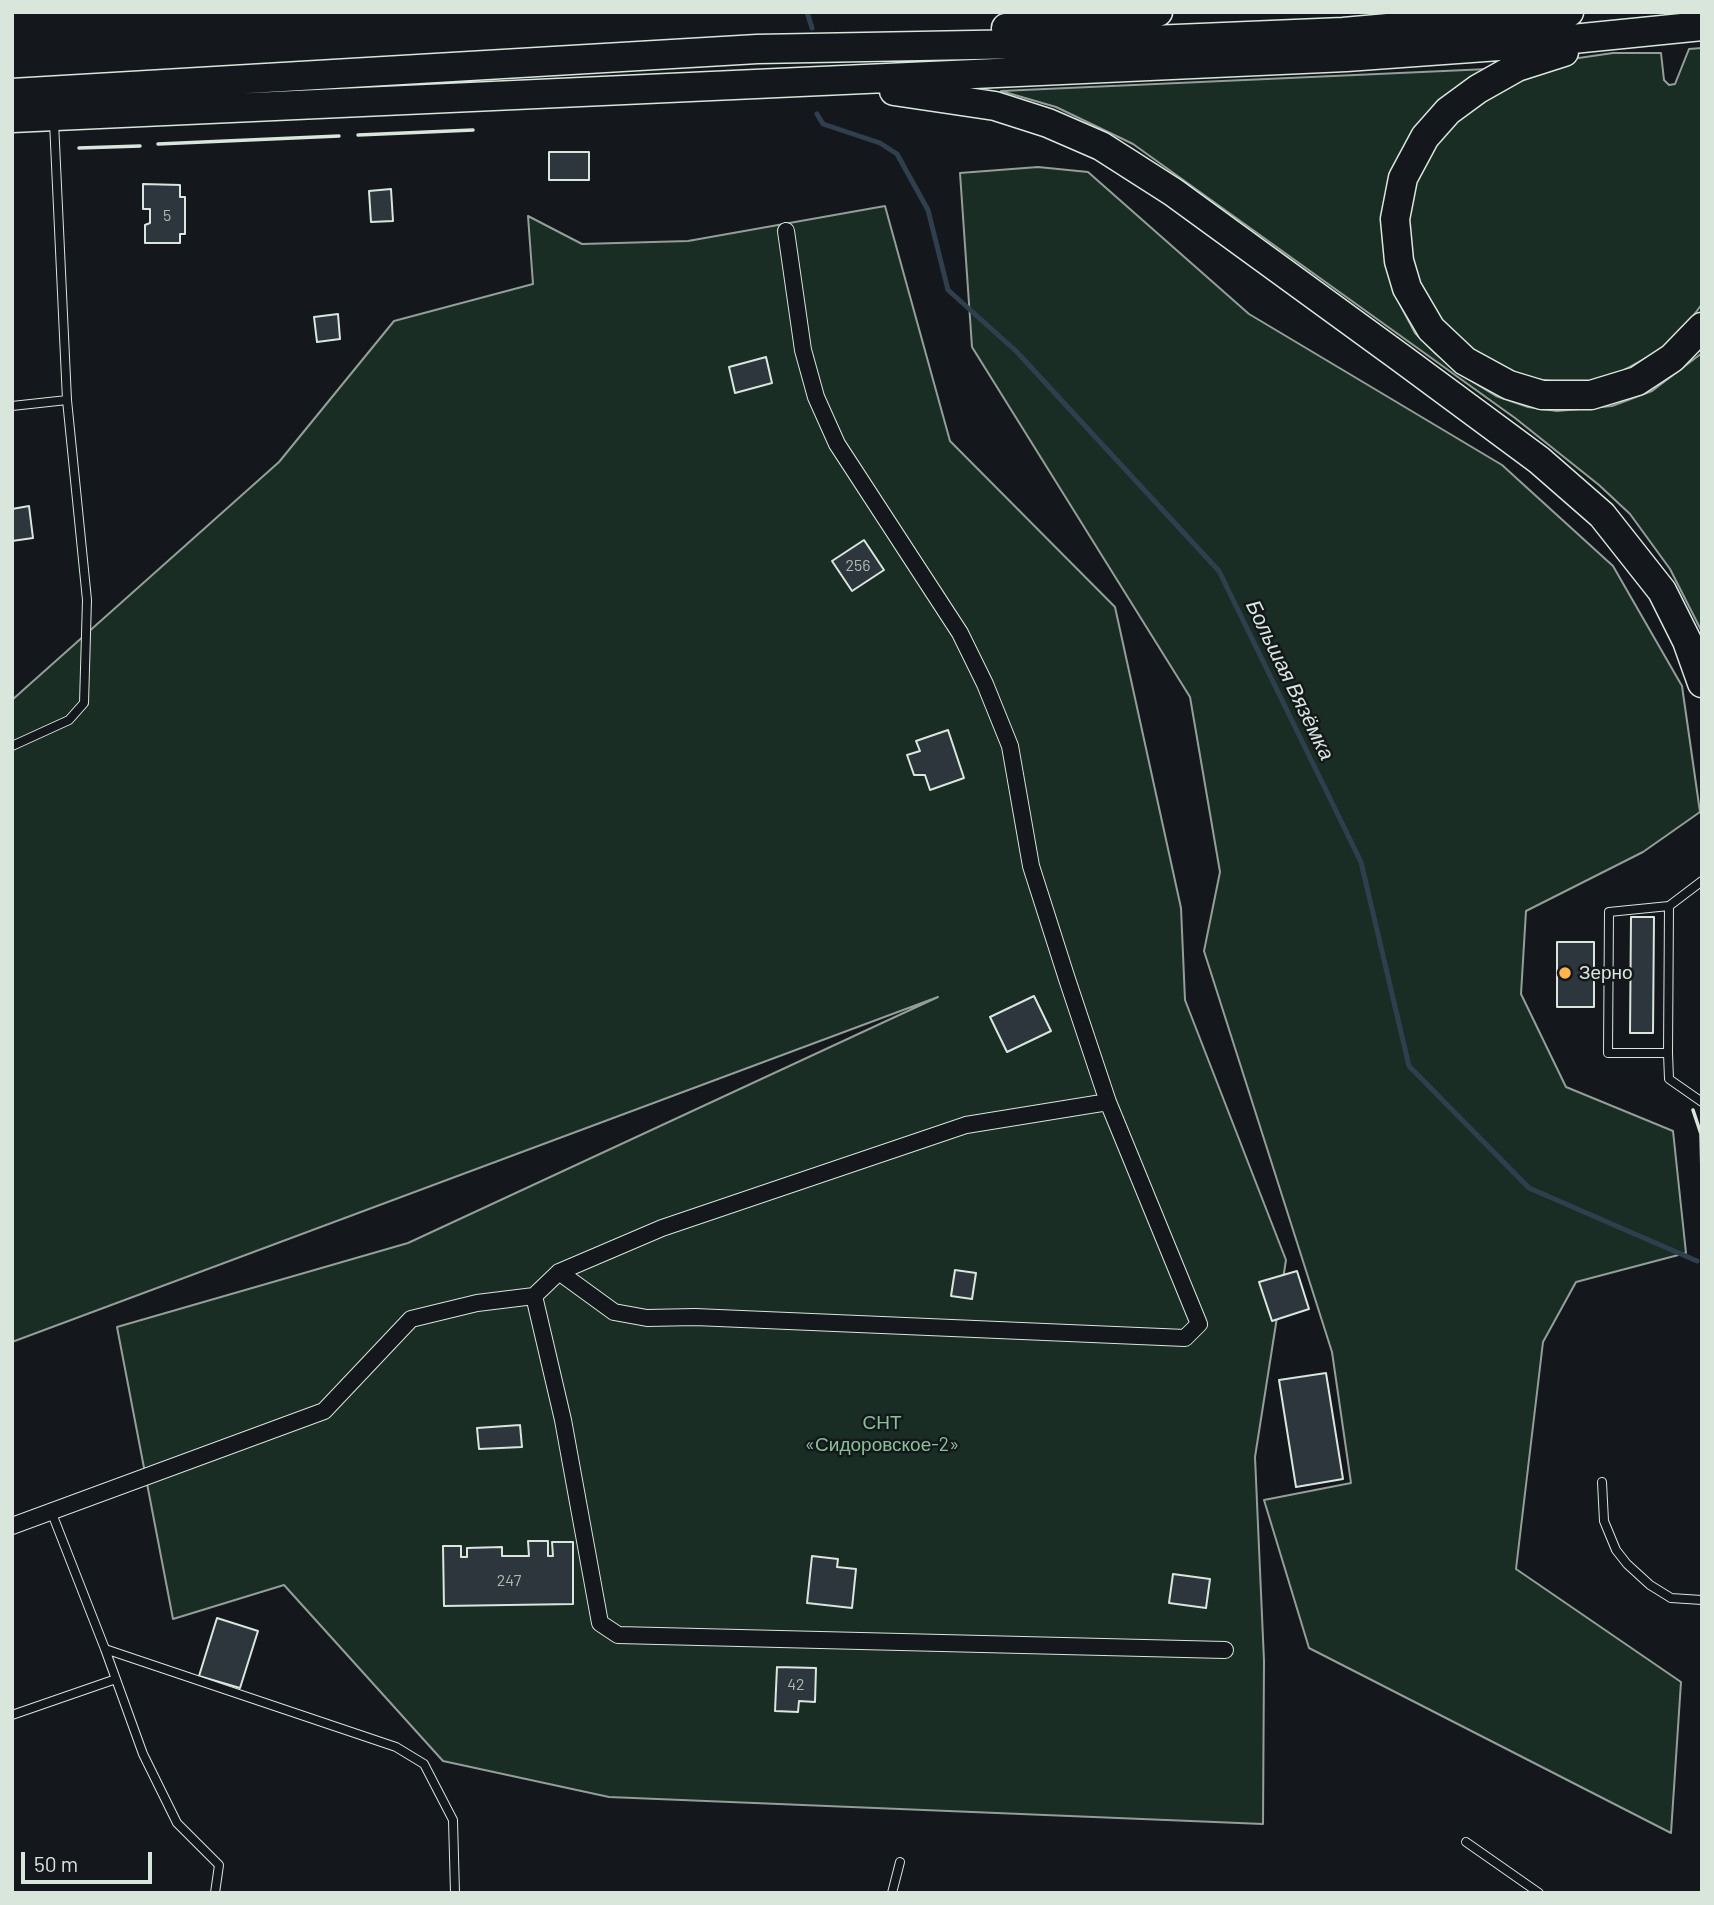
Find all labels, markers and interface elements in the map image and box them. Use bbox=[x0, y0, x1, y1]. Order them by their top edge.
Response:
house number: 5 bbox=[163, 206, 171, 226]
house number: 256 bbox=[845, 556, 871, 576]
water label: Большая Вязёмка bbox=[1240, 596, 1340, 764]
place label: Зерно bbox=[1579, 962, 1633, 984]
marker: Зерно bbox=[1557, 965, 1573, 981]
park label: СНТ «Сидоровское-2» bbox=[805, 1412, 959, 1456]
house number: 247 bbox=[497, 1571, 521, 1591]
house number: 42 bbox=[787, 1675, 805, 1695]
scale bar bbox=[24, 1839, 156, 1883]
text: 50 m bbox=[34, 1851, 78, 1876]

